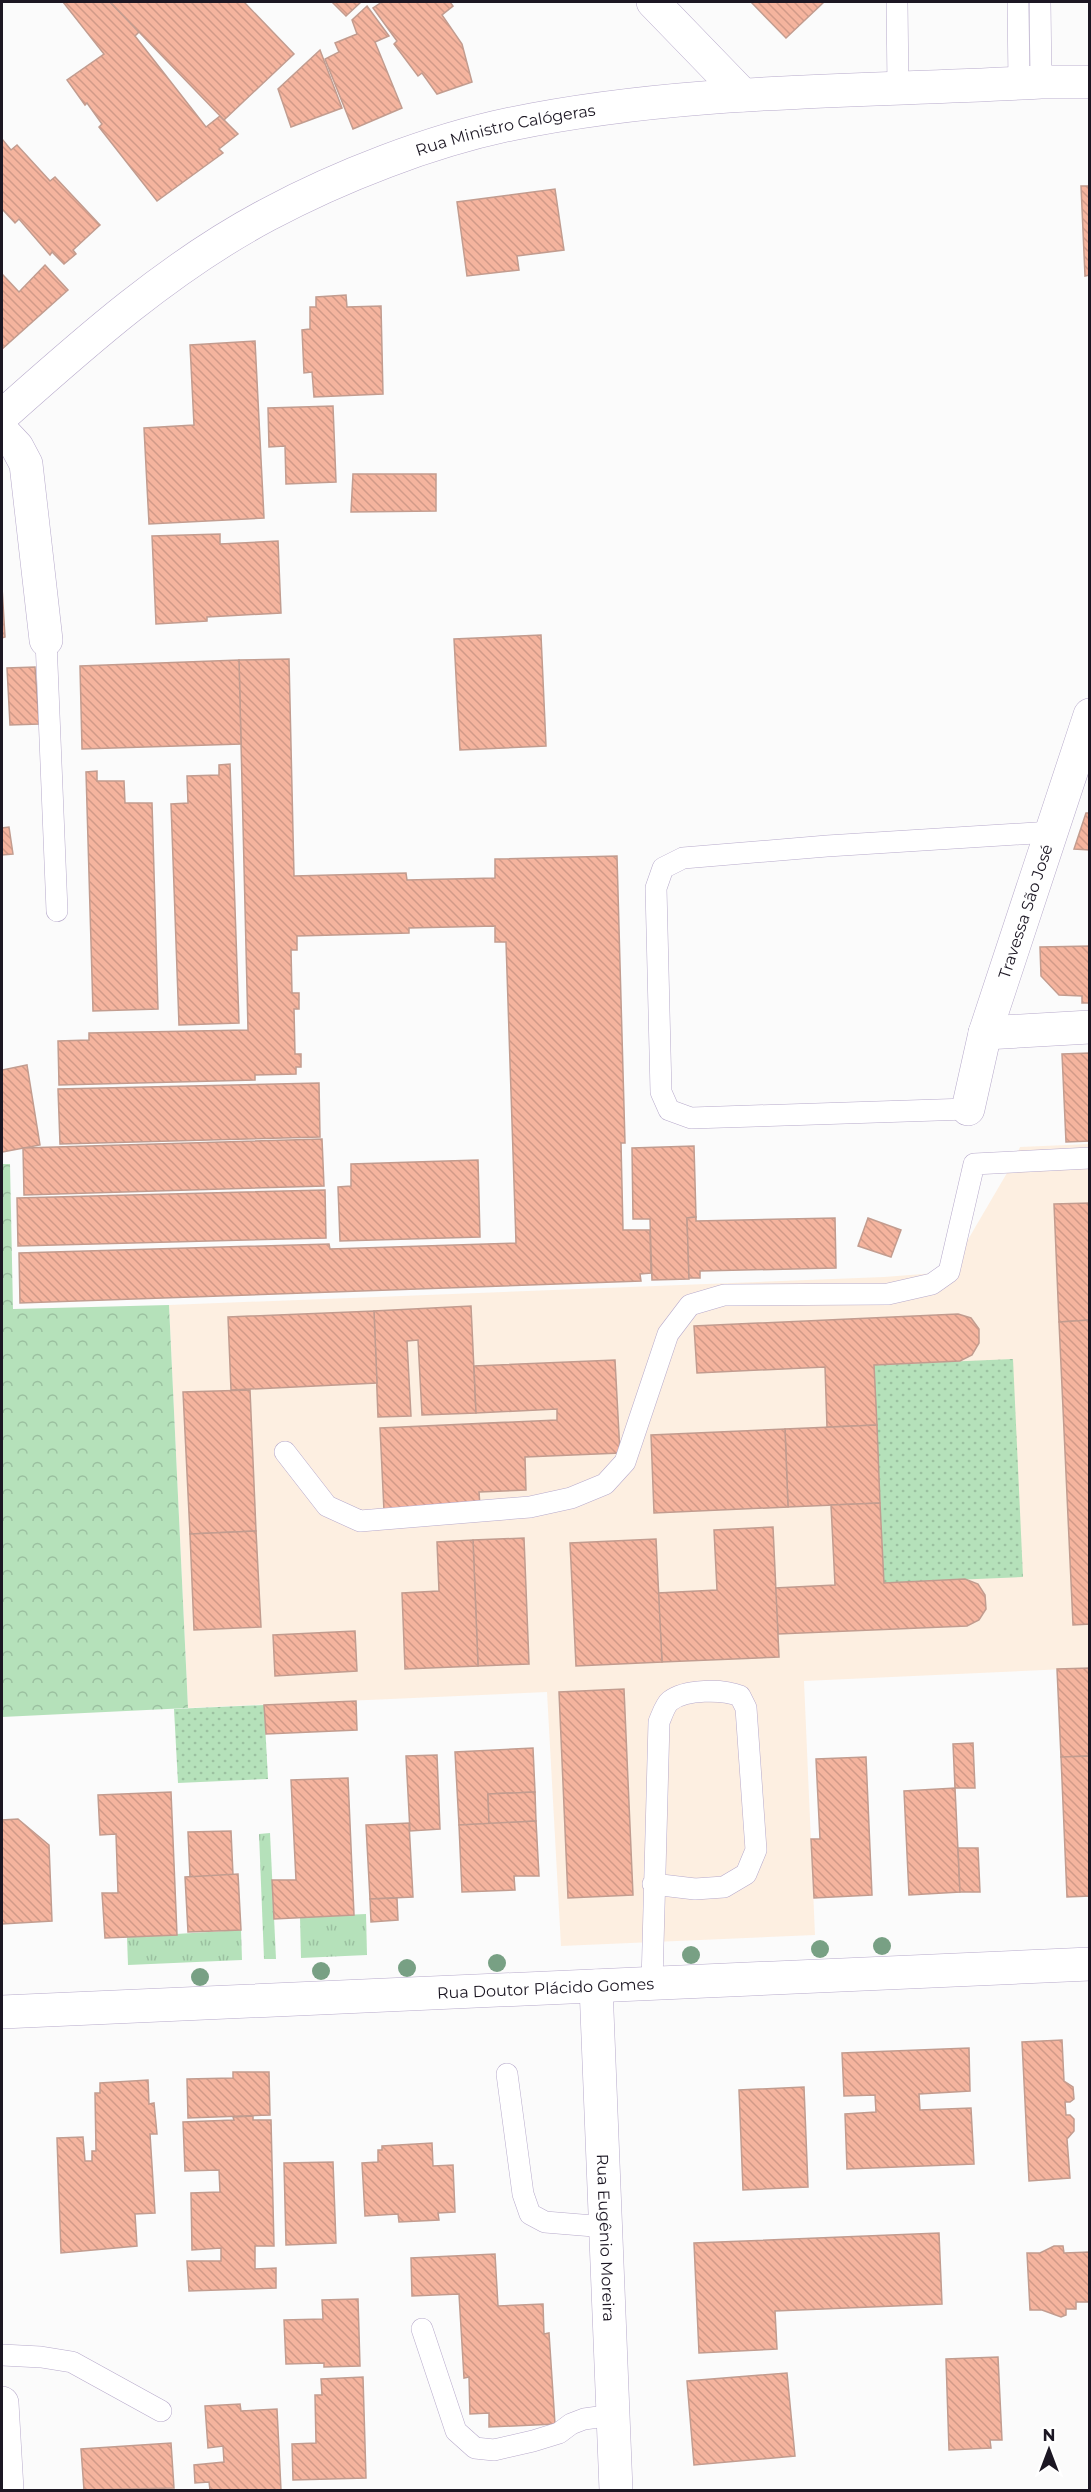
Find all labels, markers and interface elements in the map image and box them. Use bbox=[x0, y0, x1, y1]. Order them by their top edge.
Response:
street label: Rua Ministro Calógeras bbox=[413, 101, 597, 160]
street label: Travessa São José bbox=[995, 842, 1057, 981]
street label: Rua Doutor Plácido Gomes bbox=[436, 1974, 655, 2003]
street label: Rua Eugênio Moreira bbox=[593, 2153, 618, 2322]
north arrow bbox=[1019, 2420, 1079, 2480]
text: N bbox=[1043, 2426, 1055, 2445]

